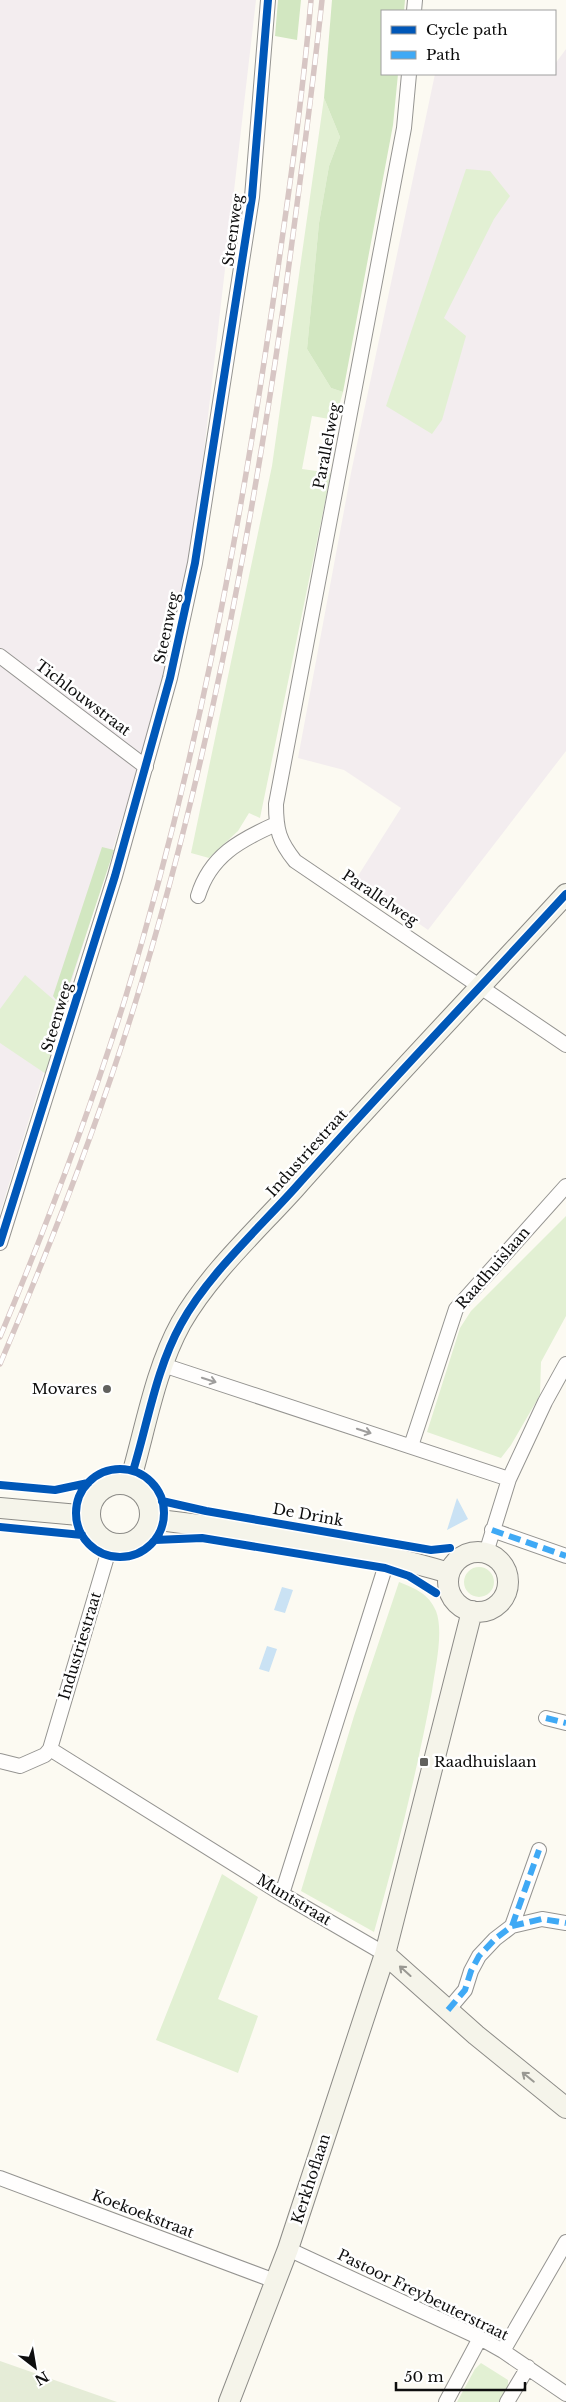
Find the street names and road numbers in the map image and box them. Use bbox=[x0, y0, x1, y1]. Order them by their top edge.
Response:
street label: Steenweg bbox=[218, 192, 247, 267]
street label: Parallelweg bbox=[309, 400, 344, 490]
street label: Steenweg bbox=[150, 589, 184, 665]
street label: Tichlouwstraat bbox=[32, 656, 135, 740]
street label: Parallelweg bbox=[339, 865, 423, 930]
street label: Steenweg bbox=[37, 978, 77, 1054]
street label: Industriestraat bbox=[262, 1104, 351, 1201]
street label: Raadhuislaan bbox=[452, 1223, 533, 1313]
street label: De Drink bbox=[271, 1499, 346, 1530]
street label: Industriestraat bbox=[54, 1589, 105, 1702]
street label: Muntstraat bbox=[253, 1870, 335, 1930]
street label: Kerkhoflaan bbox=[287, 2131, 334, 2226]
street label: Koekoekstraat bbox=[89, 2185, 197, 2242]
street label: Pastoor Freybeuterstraat bbox=[334, 2245, 512, 2345]

